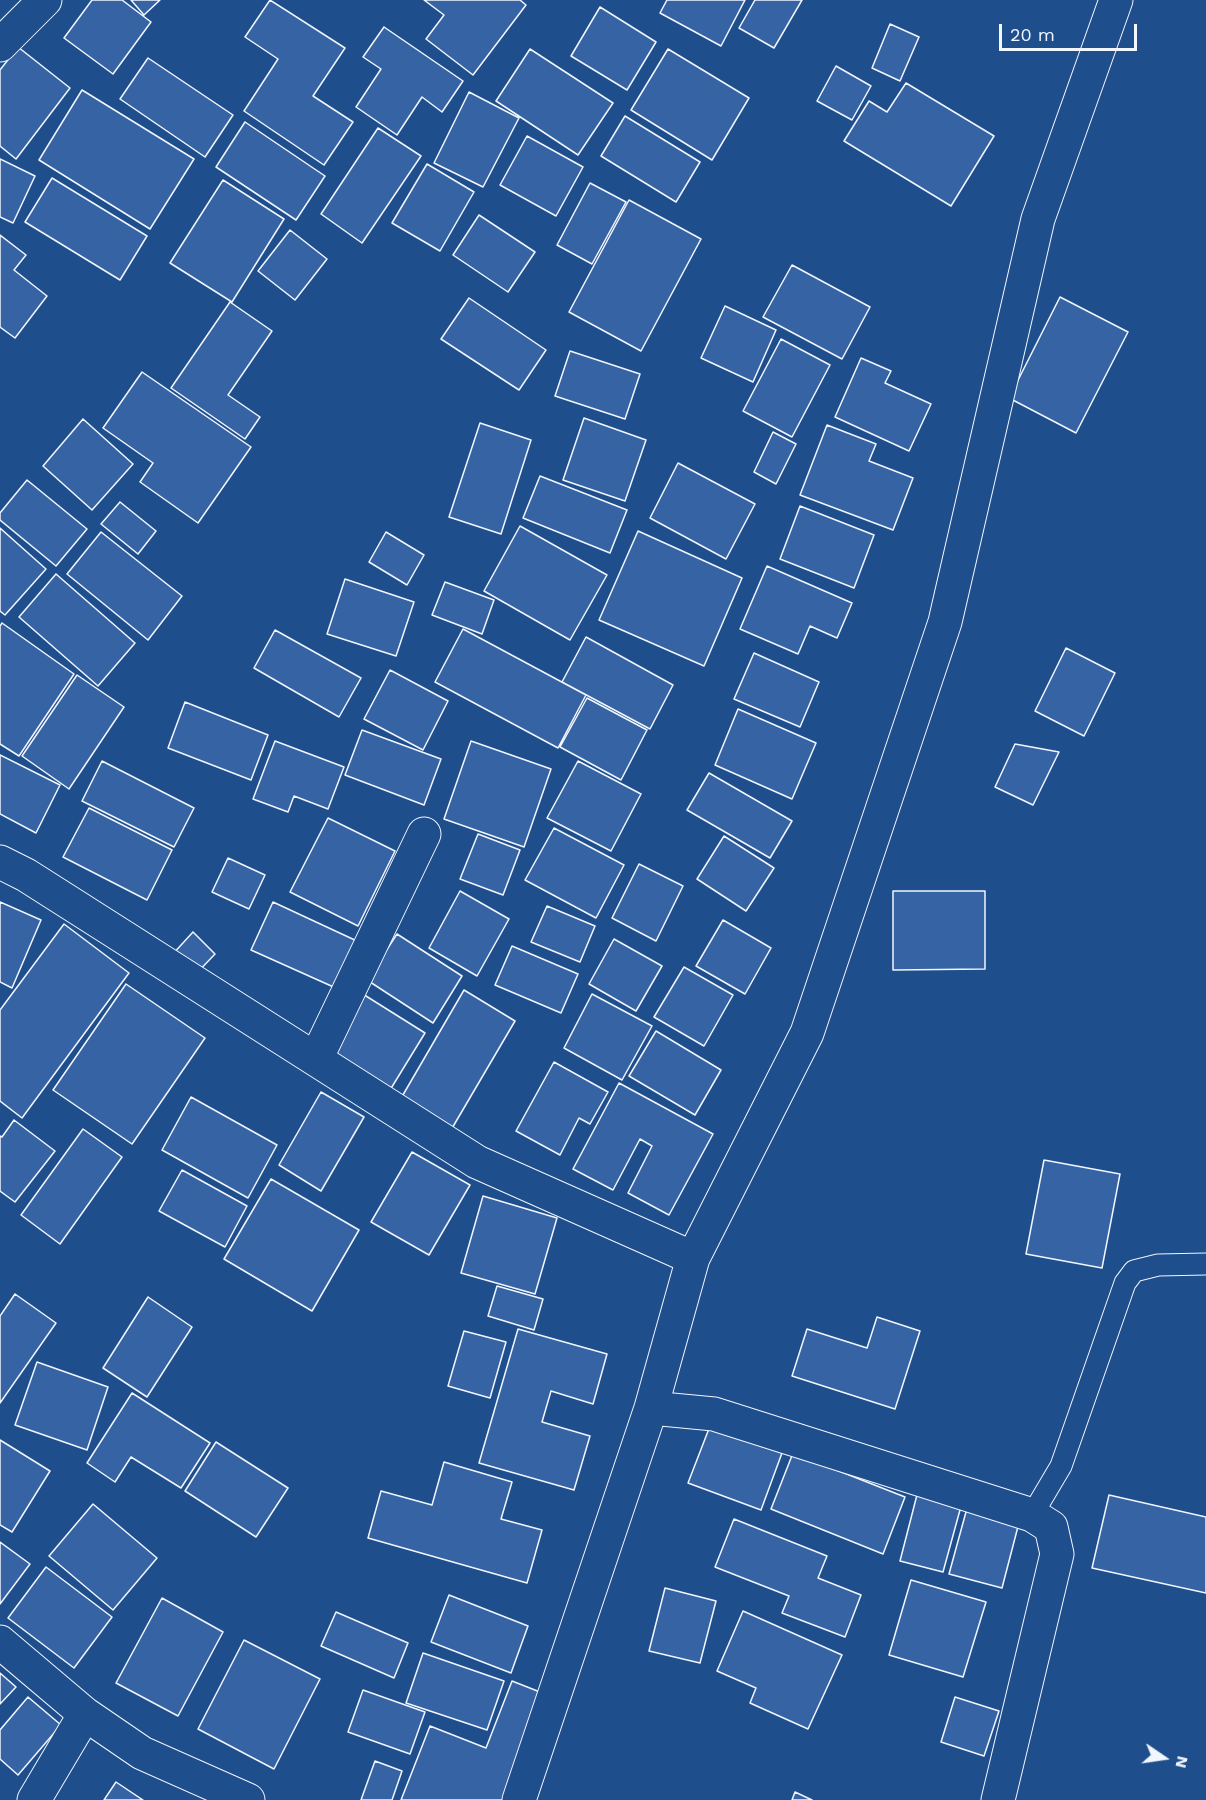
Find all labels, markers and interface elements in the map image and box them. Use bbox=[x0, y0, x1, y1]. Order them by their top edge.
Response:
scale bar bbox=[1002, 12, 1140, 50]
text: 20 m bbox=[1010, 24, 1055, 45]
north arrow bbox=[1134, 1728, 1194, 1788]
text: N bbox=[1171, 1754, 1193, 1770]

